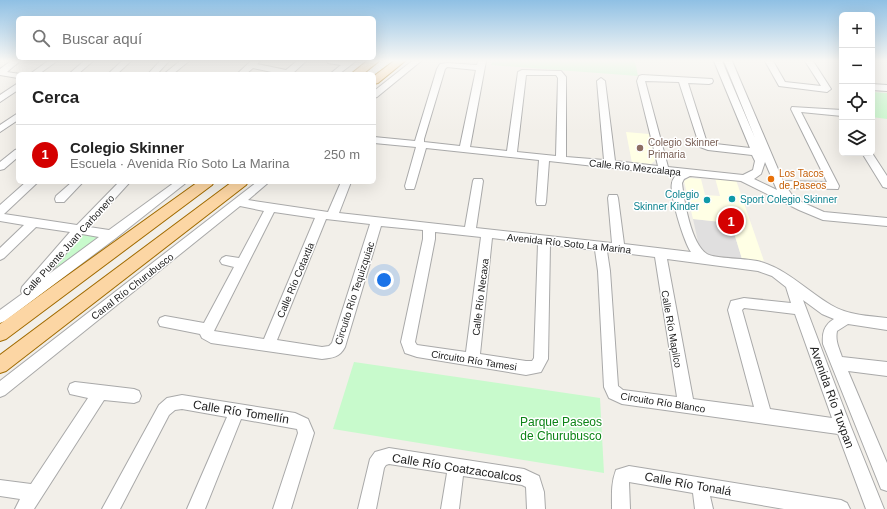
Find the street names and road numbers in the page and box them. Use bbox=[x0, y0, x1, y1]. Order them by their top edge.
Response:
street label: Calle Río Mezcalapa bbox=[588, 157, 682, 178]
street label: Calle Puente Juan Carbonero bbox=[20, 192, 117, 298]
street label: Avenida Río Soto La Marina bbox=[506, 231, 632, 256]
street label: Circuito Río Tequizquiac bbox=[333, 240, 376, 346]
street label: Calle Río Cotaxtla bbox=[275, 241, 316, 319]
street label: Canal Río Churubusco bbox=[89, 251, 176, 322]
street label: Calle Río Necaxa bbox=[470, 257, 491, 336]
street label: Calle Río Mapilco bbox=[659, 290, 684, 369]
street label: Avenida Río Tuxpan bbox=[807, 344, 857, 450]
street label: Circuito Río Tamesi bbox=[430, 348, 518, 373]
street label: Circuito Río Blanco bbox=[620, 390, 706, 415]
street label: Calle Río Tomellín bbox=[192, 397, 290, 427]
street label: Calle Río Coatzacoalcos bbox=[391, 451, 523, 485]
street label: Calle Río Tonalá bbox=[644, 469, 733, 499]

